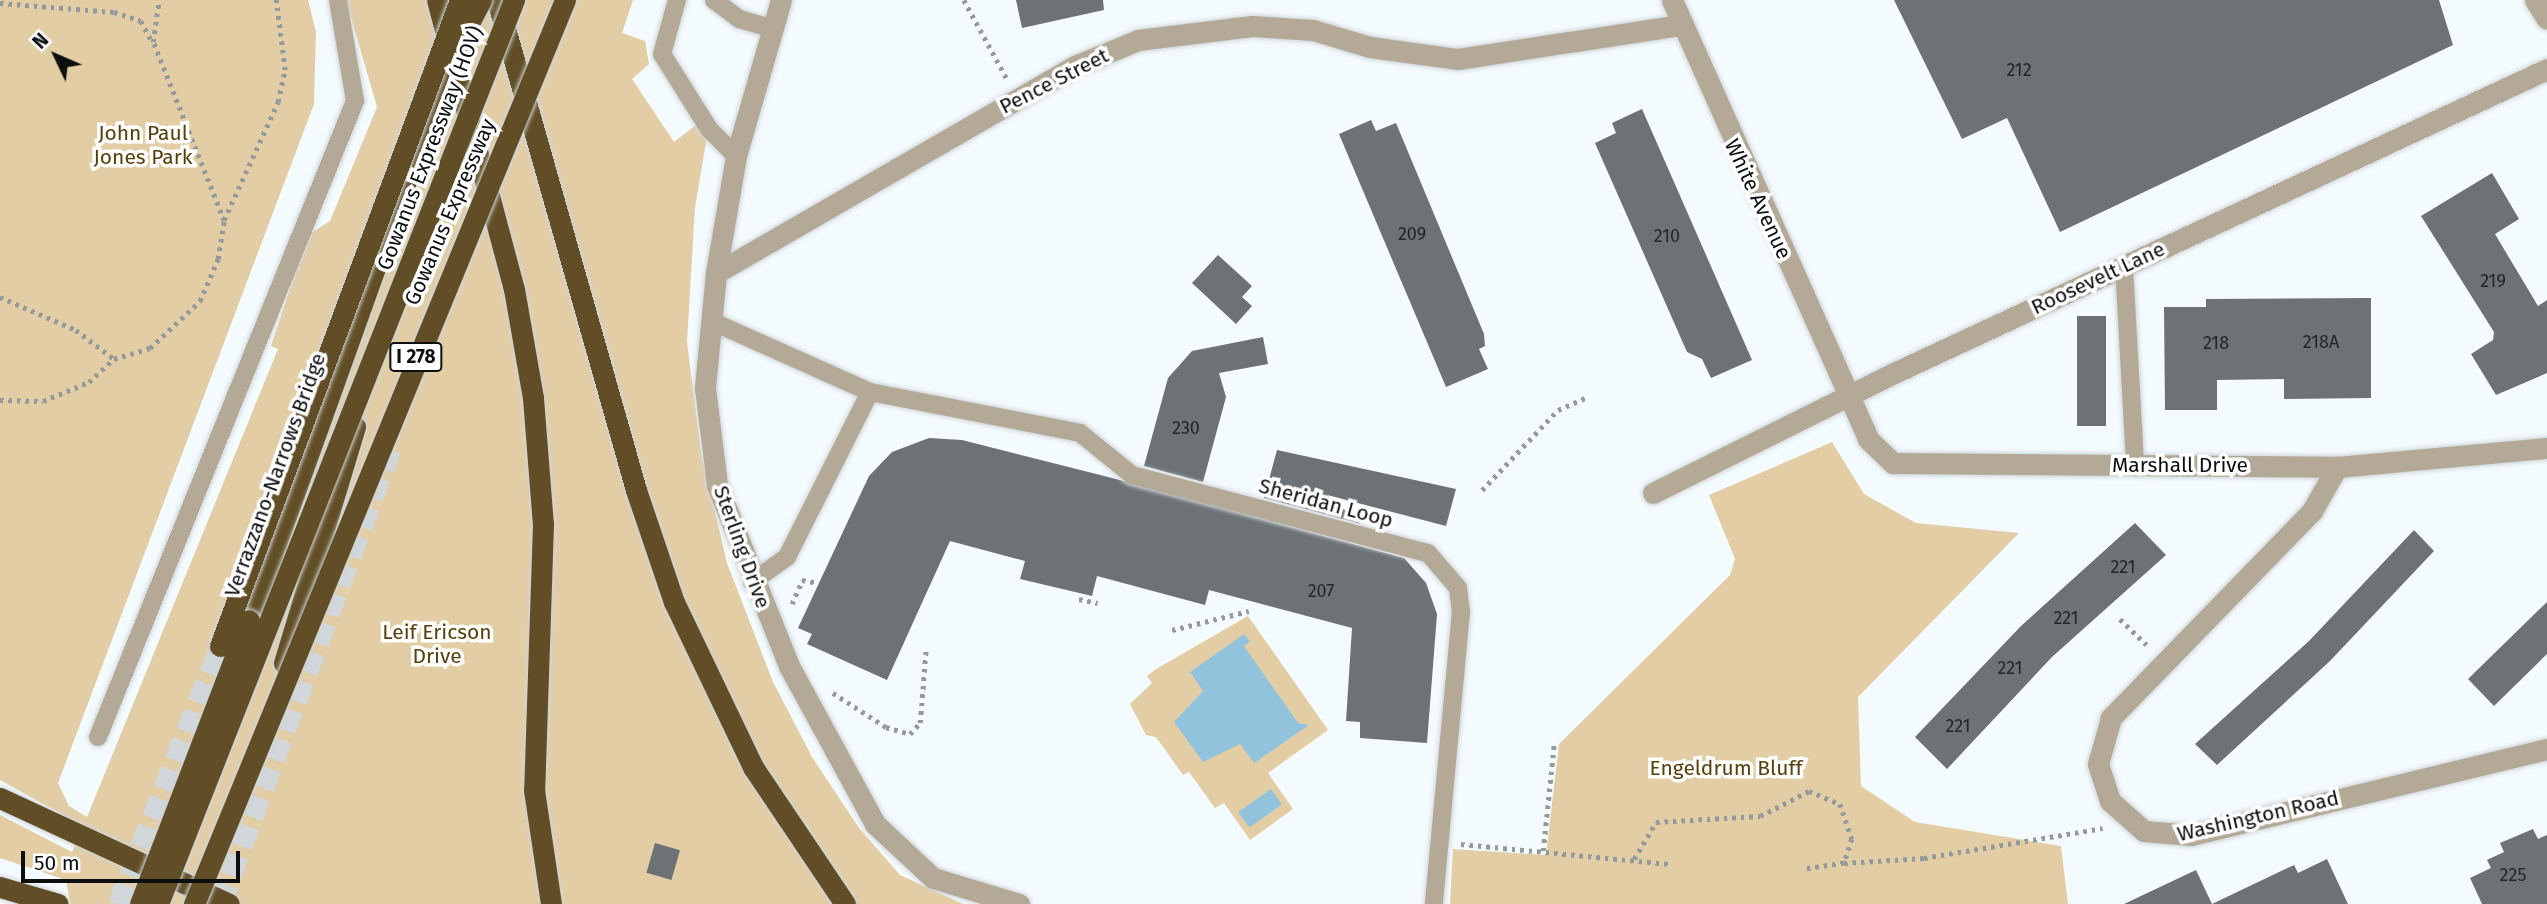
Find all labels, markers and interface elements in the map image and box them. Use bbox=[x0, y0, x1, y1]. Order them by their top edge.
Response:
north arrow bbox=[21, 21, 91, 91]
street label: Gowanus Expressway (HOV) bbox=[372, 22, 488, 274]
text: N bbox=[28, 29, 53, 54]
street label: Pence Street bbox=[995, 43, 1113, 119]
house number: 212 bbox=[2006, 59, 2032, 81]
street label: Gowanus Expressway bbox=[399, 115, 501, 309]
park label: John Paul Jones Park bbox=[93, 120, 193, 170]
street label: White Avenue bbox=[1719, 135, 1797, 263]
house number: 209 bbox=[1398, 223, 1426, 245]
house number: 210 bbox=[1654, 225, 1680, 247]
street label: Roosevelt Lane bbox=[2027, 236, 2169, 320]
house number: 219 bbox=[2480, 270, 2506, 292]
house number: 218A bbox=[2303, 331, 2339, 353]
house number: 218 bbox=[2203, 332, 2229, 354]
road number: I 278 bbox=[388, 342, 444, 372]
street label: Verrazzano-Narrows Bridge bbox=[219, 350, 331, 600]
house number: 230 bbox=[1172, 417, 1200, 439]
street label: Marshall Drive bbox=[2112, 452, 2248, 478]
street label: Sheridan Loop bbox=[1256, 473, 1396, 533]
street label: Sterling Drive bbox=[708, 482, 776, 612]
house number: 221 bbox=[2110, 556, 2136, 578]
house number: 207 bbox=[1308, 580, 1334, 602]
house number: 221 bbox=[2053, 607, 2079, 629]
park label: Leif Ericson Drive bbox=[382, 619, 492, 669]
house number: 221 bbox=[1997, 657, 2023, 679]
house number: 221 bbox=[1945, 715, 1971, 737]
park label: Engeldrum Bluff bbox=[1649, 755, 1803, 781]
street label: Washington Road bbox=[2175, 785, 2341, 847]
scale bar bbox=[24, 838, 243, 882]
text: 50 m bbox=[34, 850, 80, 876]
house number: 225 bbox=[2500, 864, 2526, 886]

